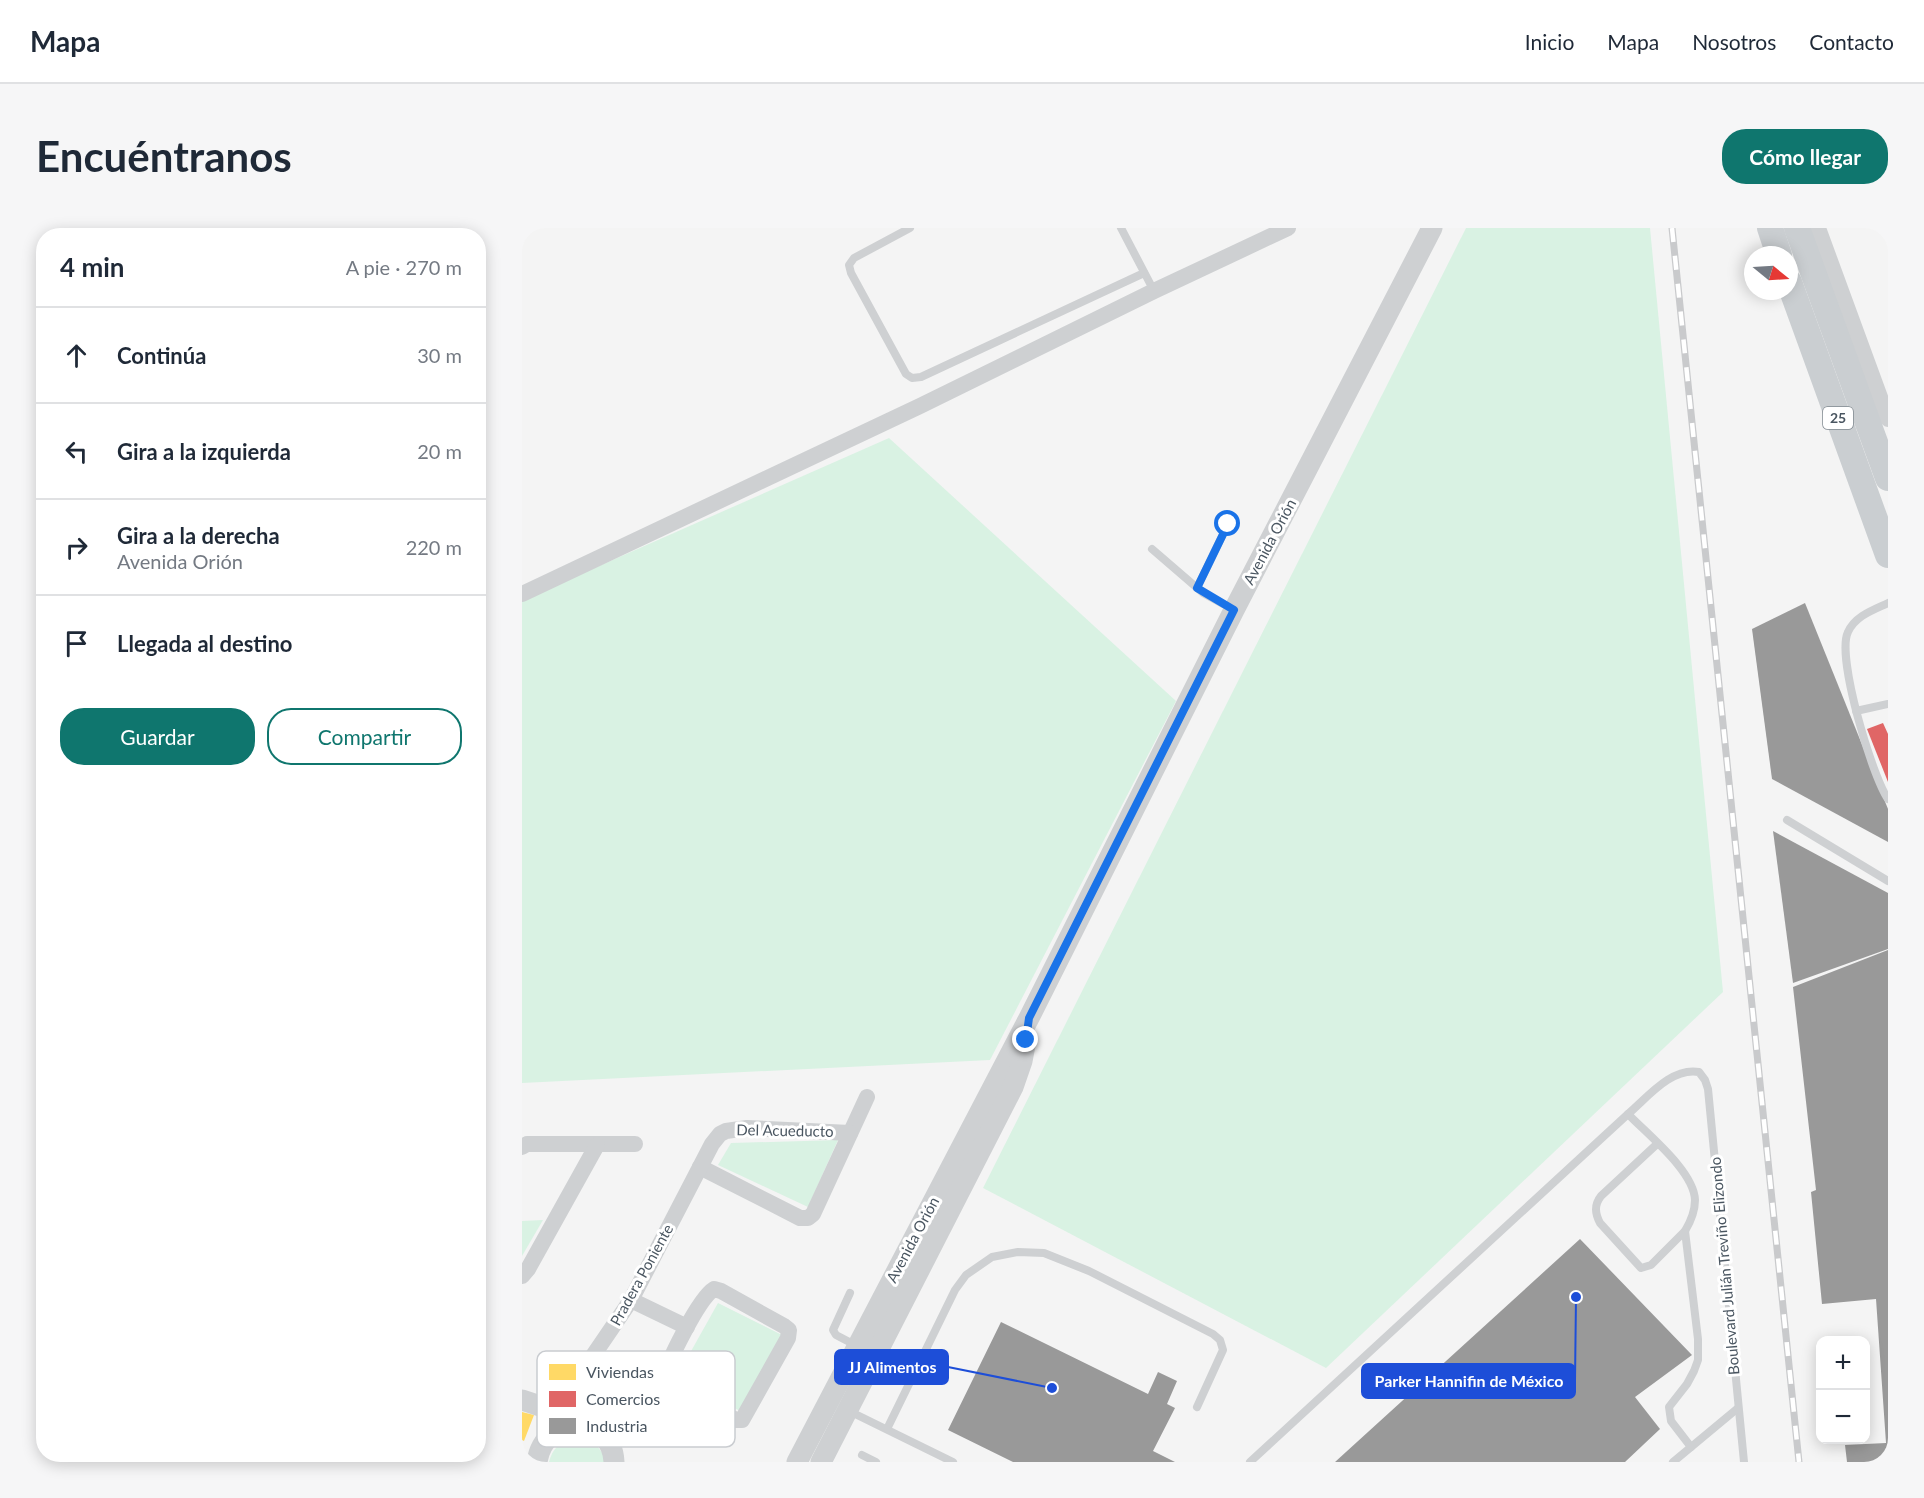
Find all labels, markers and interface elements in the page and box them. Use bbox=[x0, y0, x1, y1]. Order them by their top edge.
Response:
text: Mapa bbox=[30, 24, 100, 58]
text: Inicio bbox=[1525, 29, 1574, 54]
text: Mapa bbox=[1607, 29, 1659, 54]
text: Nosotros bbox=[1692, 29, 1776, 54]
text: Contacto bbox=[1809, 29, 1894, 54]
button: Cómo llegar bbox=[1722, 129, 1888, 184]
text: Encuéntranos bbox=[36, 131, 292, 181]
north arrow bbox=[1744, 246, 1798, 300]
text: 4 min bbox=[60, 251, 124, 283]
text: A pie · 270 m bbox=[346, 255, 462, 279]
icon: ahead bbox=[60, 339, 93, 372]
text: Continúa bbox=[117, 342, 206, 369]
text: 30 m bbox=[417, 343, 462, 367]
road number: 25 bbox=[1823, 407, 1853, 429]
icon: left bbox=[60, 435, 93, 468]
text: Gira a la izquierda bbox=[117, 438, 291, 465]
text: 20 m bbox=[417, 439, 462, 463]
street label: Avenida Orión bbox=[1239, 496, 1299, 587]
route start bbox=[1214, 510, 1240, 536]
text: Gira a la derecha bbox=[117, 522, 280, 549]
icon: right bbox=[60, 531, 93, 564]
text: 220 m bbox=[406, 535, 462, 559]
text: Avenida Orión bbox=[117, 549, 243, 573]
icon: arrive bbox=[60, 627, 93, 660]
text: Llegada al destino bbox=[117, 630, 293, 657]
button: Guardar bbox=[60, 708, 255, 765]
button: Compartir bbox=[267, 708, 462, 765]
route end bbox=[1012, 1026, 1038, 1052]
street label: Del Acueducto bbox=[736, 1120, 834, 1140]
street label: Boulevard Julián Treviño Elizondo bbox=[1705, 1156, 1743, 1376]
street label: Avenida Orión bbox=[882, 1194, 942, 1285]
street label: Pradera Poniente bbox=[606, 1221, 676, 1328]
map controls bbox=[1816, 1336, 1870, 1444]
button: + bbox=[1816, 1336, 1870, 1390]
callout: JJ Alimentos bbox=[835, 1350, 948, 1384]
legend bbox=[537, 1351, 735, 1447]
text: JJ Alimentos bbox=[848, 1357, 936, 1376]
text: Viviendas bbox=[586, 1362, 654, 1381]
callout: Parker Hannifin de México bbox=[1362, 1364, 1575, 1398]
text: Parker Hannifin de México bbox=[1375, 1371, 1563, 1390]
text: Comercios bbox=[586, 1389, 660, 1408]
button: − bbox=[1816, 1390, 1870, 1444]
text: Industria bbox=[586, 1416, 647, 1435]

